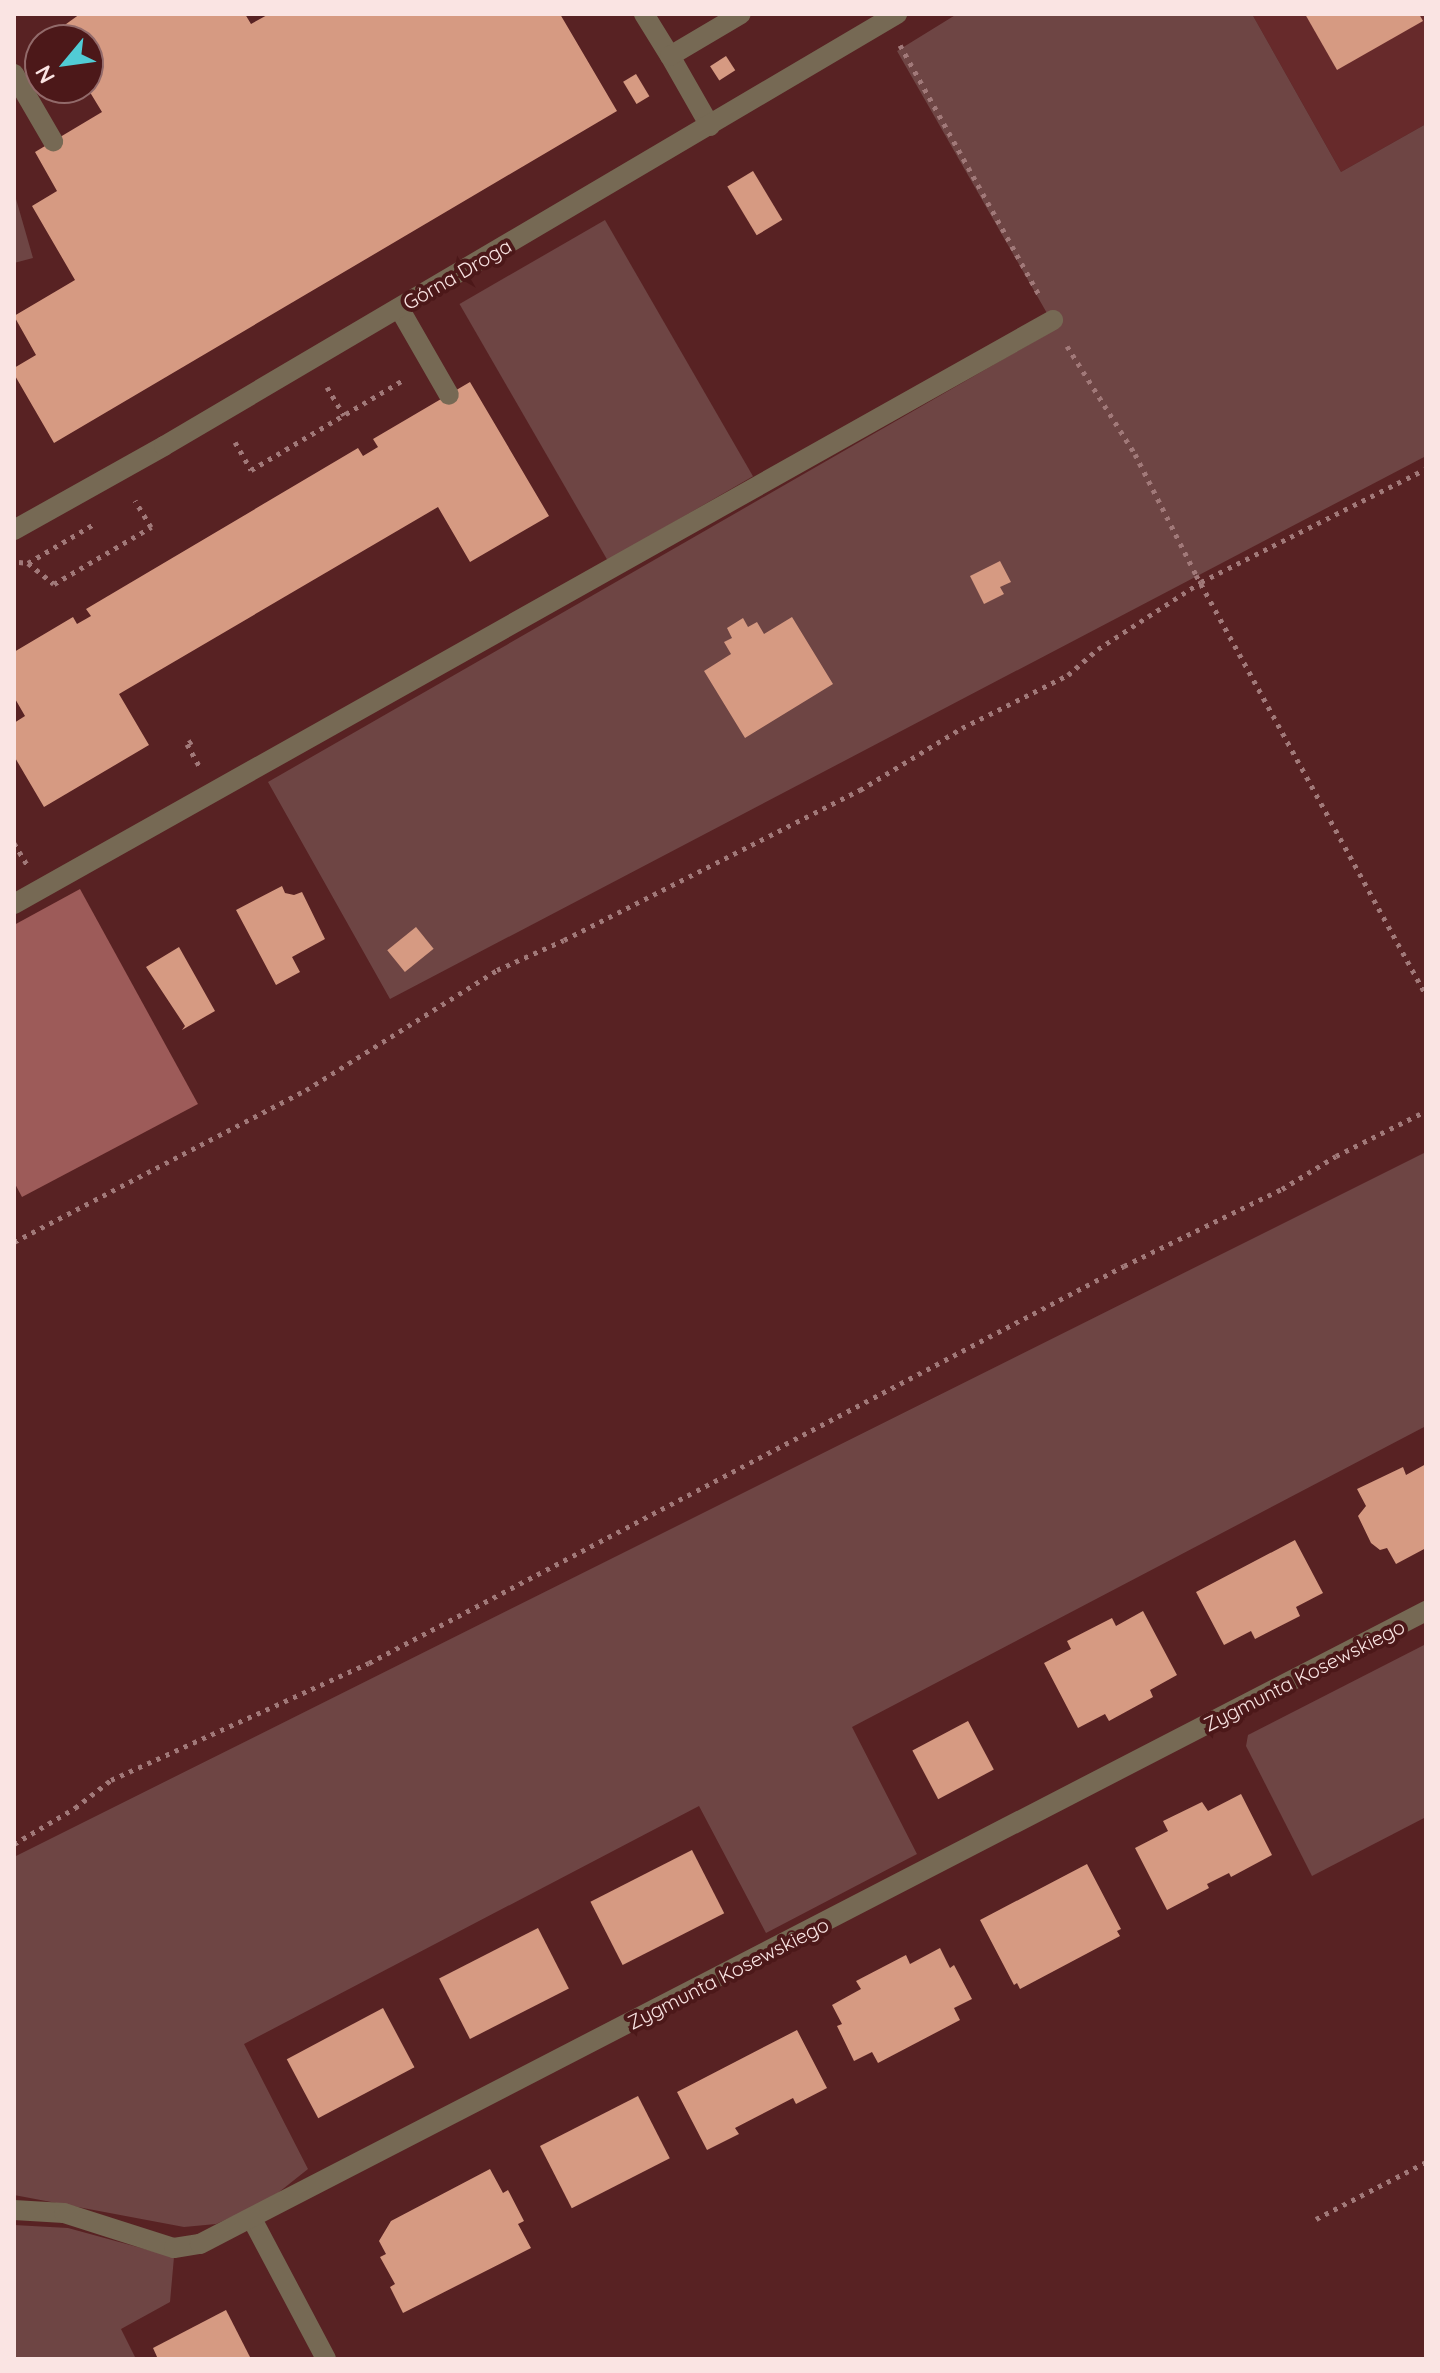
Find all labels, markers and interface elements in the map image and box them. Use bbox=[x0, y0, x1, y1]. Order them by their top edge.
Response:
north arrow bbox=[24, 24, 104, 104]
text: N bbox=[29, 61, 61, 89]
street label: Górna Droga bbox=[399, 233, 515, 315]
street label: Zygmunta Kosewskiego bbox=[1199, 1614, 1409, 1736]
street label: Zygmunta Kosewskiego bbox=[623, 1912, 833, 2034]

